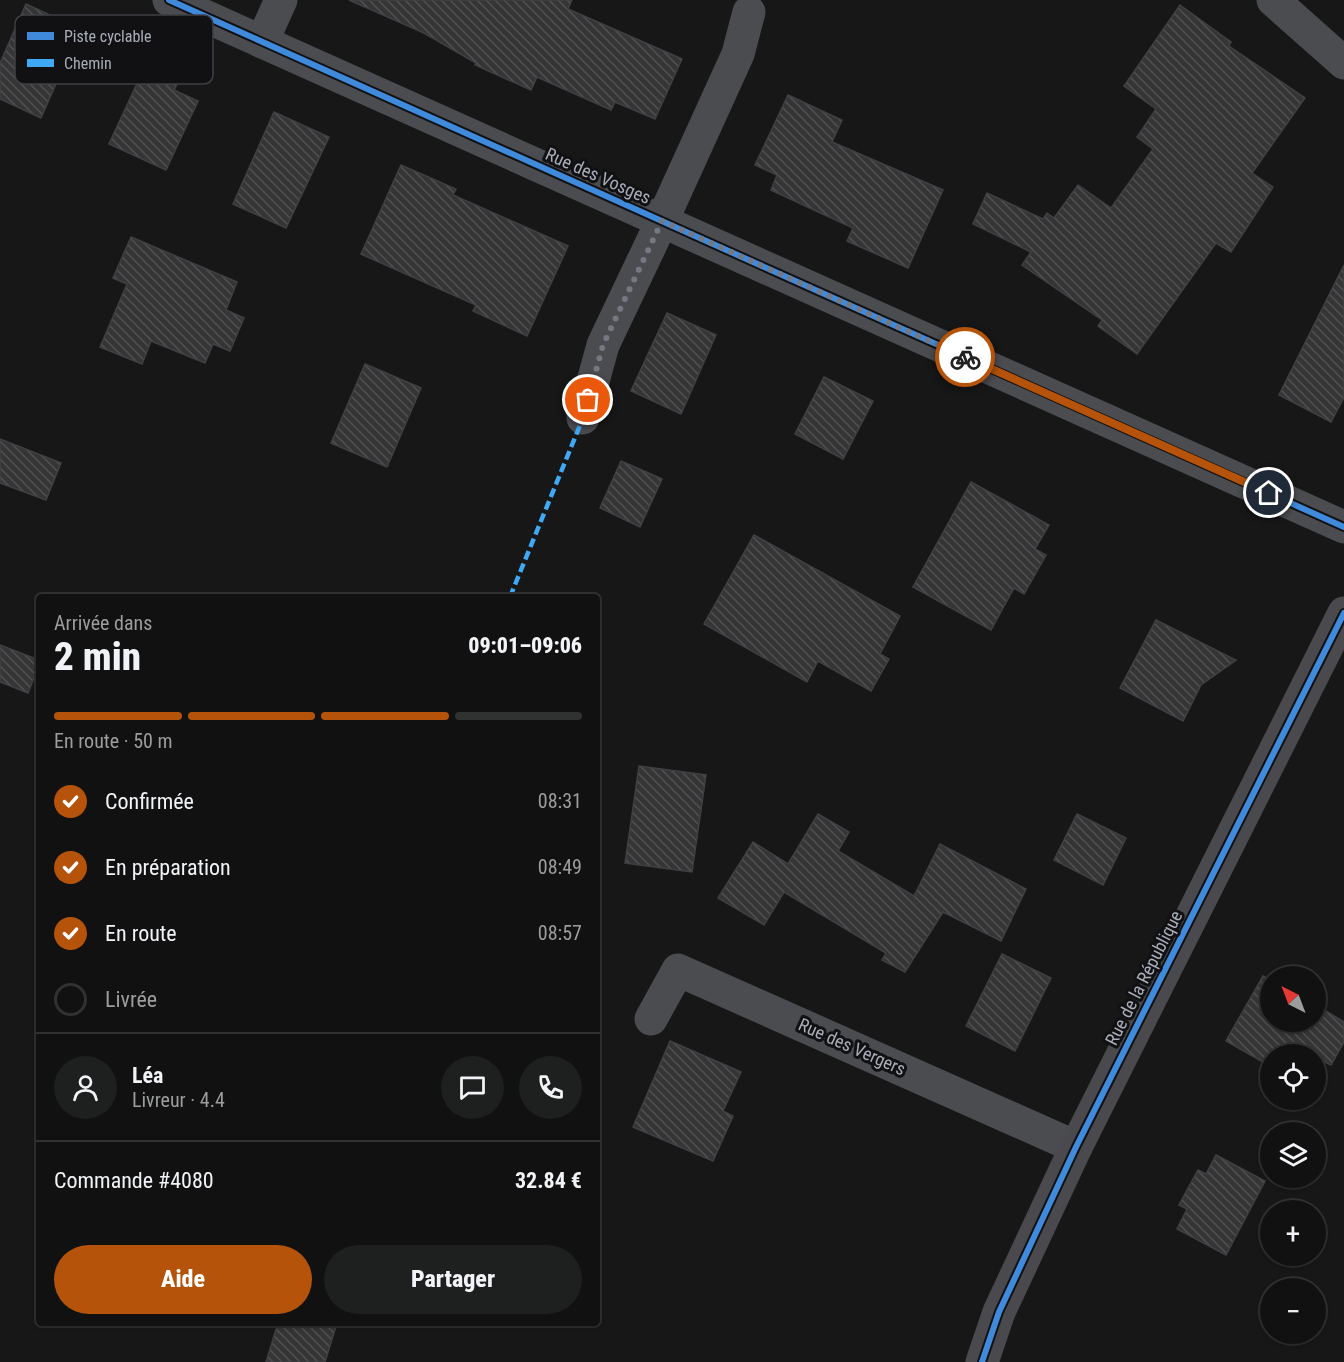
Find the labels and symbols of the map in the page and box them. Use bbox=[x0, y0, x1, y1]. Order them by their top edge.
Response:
legend bbox=[15, 15, 213, 84]
text: Piste cyclable bbox=[64, 27, 151, 46]
text: Chemin bbox=[64, 54, 112, 73]
street label: Rue des Vosges bbox=[542, 143, 654, 208]
courier bbox=[935, 327, 995, 387]
pin bbox=[562, 374, 613, 425]
pin bbox=[1243, 467, 1294, 518]
street label: Rue de la République bbox=[1101, 907, 1187, 1049]
north arrow bbox=[1260, 966, 1326, 1032]
street label: Rue des Vergers bbox=[795, 1014, 909, 1080]

